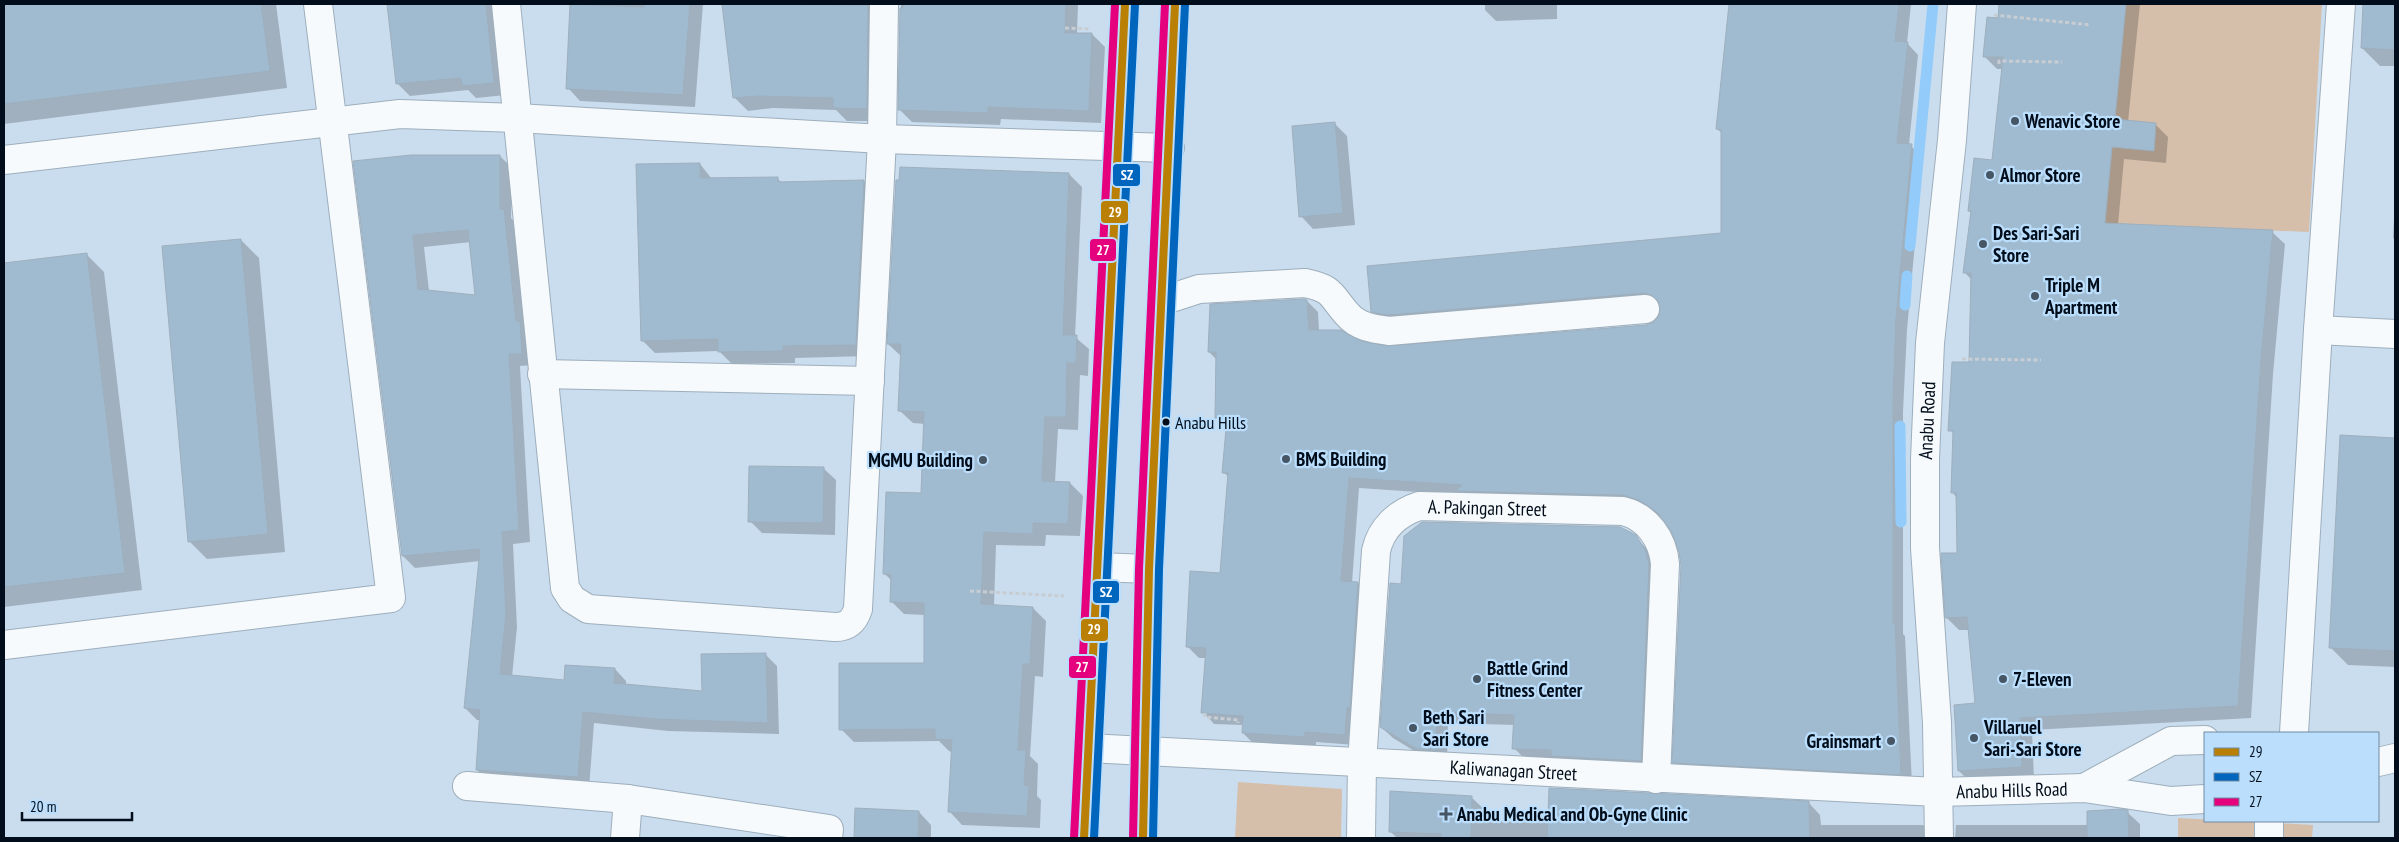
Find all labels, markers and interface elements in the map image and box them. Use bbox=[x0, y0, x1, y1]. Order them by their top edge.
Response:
place label: Wenavic Store bbox=[2024, 109, 2120, 133]
marker: Wenavic Store bbox=[2009, 115, 2021, 127]
line badge: SZ bbox=[1112, 163, 1141, 187]
place label: Almor Store bbox=[1999, 163, 2081, 187]
text: SZ bbox=[1121, 166, 1133, 184]
marker: Almor Store bbox=[1984, 169, 1996, 181]
line badge: 29 bbox=[1100, 200, 1129, 224]
text: 29 bbox=[1108, 203, 1122, 221]
place label: Des Sari-Sari Store bbox=[1993, 221, 2080, 267]
line badge: 27 bbox=[1089, 238, 1117, 262]
marker: Des Sari-Sari Store bbox=[1977, 238, 1989, 250]
text: 27 bbox=[1096, 241, 1110, 259]
place label: Triple M Apartment bbox=[2044, 273, 2118, 319]
marker: Triple M Apartment bbox=[2029, 290, 2041, 302]
street label: Anabu Road bbox=[1913, 381, 1940, 460]
place label: Anabu Hills bbox=[1175, 411, 1246, 434]
marker: Anabu Hills bbox=[1161, 417, 1171, 427]
place label: BMS Building bbox=[1296, 447, 1387, 471]
place label: MGMU Building bbox=[868, 448, 973, 472]
marker: BMS Building bbox=[1280, 453, 1292, 465]
marker: MGMU Building bbox=[977, 454, 989, 466]
street label: A. Pakingan Street bbox=[1428, 494, 1548, 521]
line badge: SZ bbox=[1092, 580, 1120, 604]
text: SZ bbox=[1100, 583, 1112, 601]
line badge: 29 bbox=[1080, 618, 1109, 642]
text: 29 bbox=[1087, 620, 1101, 638]
line badge: 27 bbox=[1068, 655, 1097, 679]
place label: Battle Grind Fitness Center bbox=[1487, 656, 1583, 702]
text: 27 bbox=[1075, 658, 1089, 676]
place label: 7-Eleven bbox=[2013, 667, 2072, 691]
marker: Battle Grind Fitness Center bbox=[1471, 673, 1483, 685]
marker: 7-Eleven bbox=[1997, 673, 2009, 685]
place label: Beth Sari Sari Store bbox=[1423, 705, 1489, 751]
place label: Villaruel Sari-Sari Store bbox=[1983, 715, 2082, 761]
marker: Beth Sari Sari Store bbox=[1407, 722, 1419, 734]
place label: Grainsmart bbox=[1807, 729, 1881, 753]
marker: Villaruel Sari-Sari Store bbox=[1968, 732, 1980, 744]
legend bbox=[2204, 732, 2379, 822]
marker: Grainsmart bbox=[1885, 735, 1897, 747]
text: 29 bbox=[2249, 742, 2263, 761]
street label: Kaliwanagan Street bbox=[1449, 755, 1578, 785]
text: SZ bbox=[2249, 767, 2262, 786]
street label: Anabu Hills Road bbox=[1956, 776, 2068, 804]
scale bar bbox=[22, 790, 132, 822]
text: 27 bbox=[2249, 792, 2263, 811]
text: 20 m bbox=[30, 797, 56, 816]
place label: Anabu Medical and Ob-Gyne Clinic bbox=[1456, 802, 1688, 826]
marker: Anabu Medical and Ob-Gyne Clinic bbox=[1439, 807, 1453, 821]

